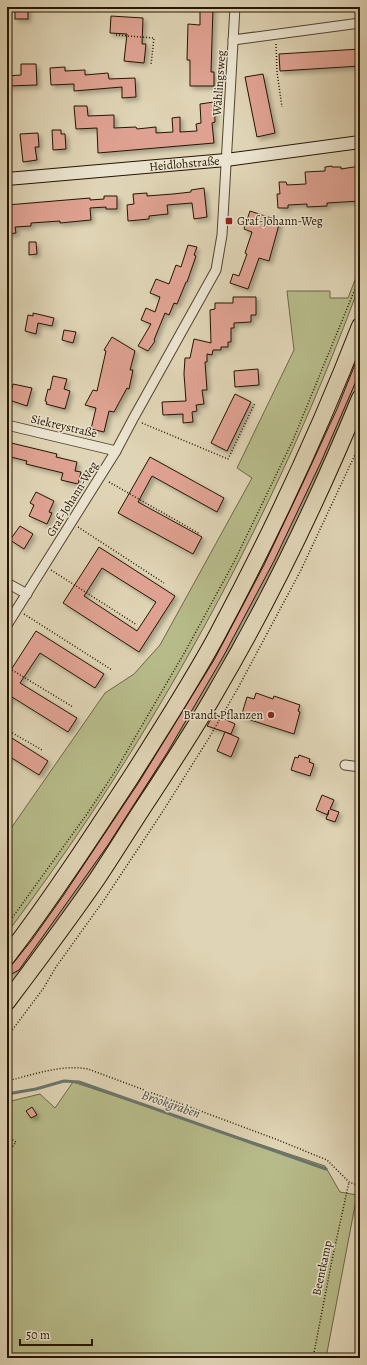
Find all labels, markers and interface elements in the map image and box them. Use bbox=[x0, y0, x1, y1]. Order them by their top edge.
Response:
street label: Wählingsweg bbox=[209, 50, 229, 117]
street label: Heidlohstraße bbox=[148, 153, 220, 175]
place label: Graf-Johann-Weg bbox=[237, 213, 323, 229]
marker: Graf-Johann-Weg bbox=[224, 216, 234, 226]
street label: Siekreystraße bbox=[29, 411, 99, 441]
street label: Graf-Johann-Weg bbox=[43, 458, 101, 540]
place label: Brandt Pflanzen bbox=[183, 707, 263, 723]
marker: Brandt Pflanzen bbox=[266, 710, 276, 720]
water label: Brookgraben bbox=[139, 1086, 203, 1122]
street label: Beentkamp bbox=[308, 1239, 336, 1297]
scale bar bbox=[20, 1321, 92, 1347]
text: 50 m bbox=[26, 1327, 50, 1343]

